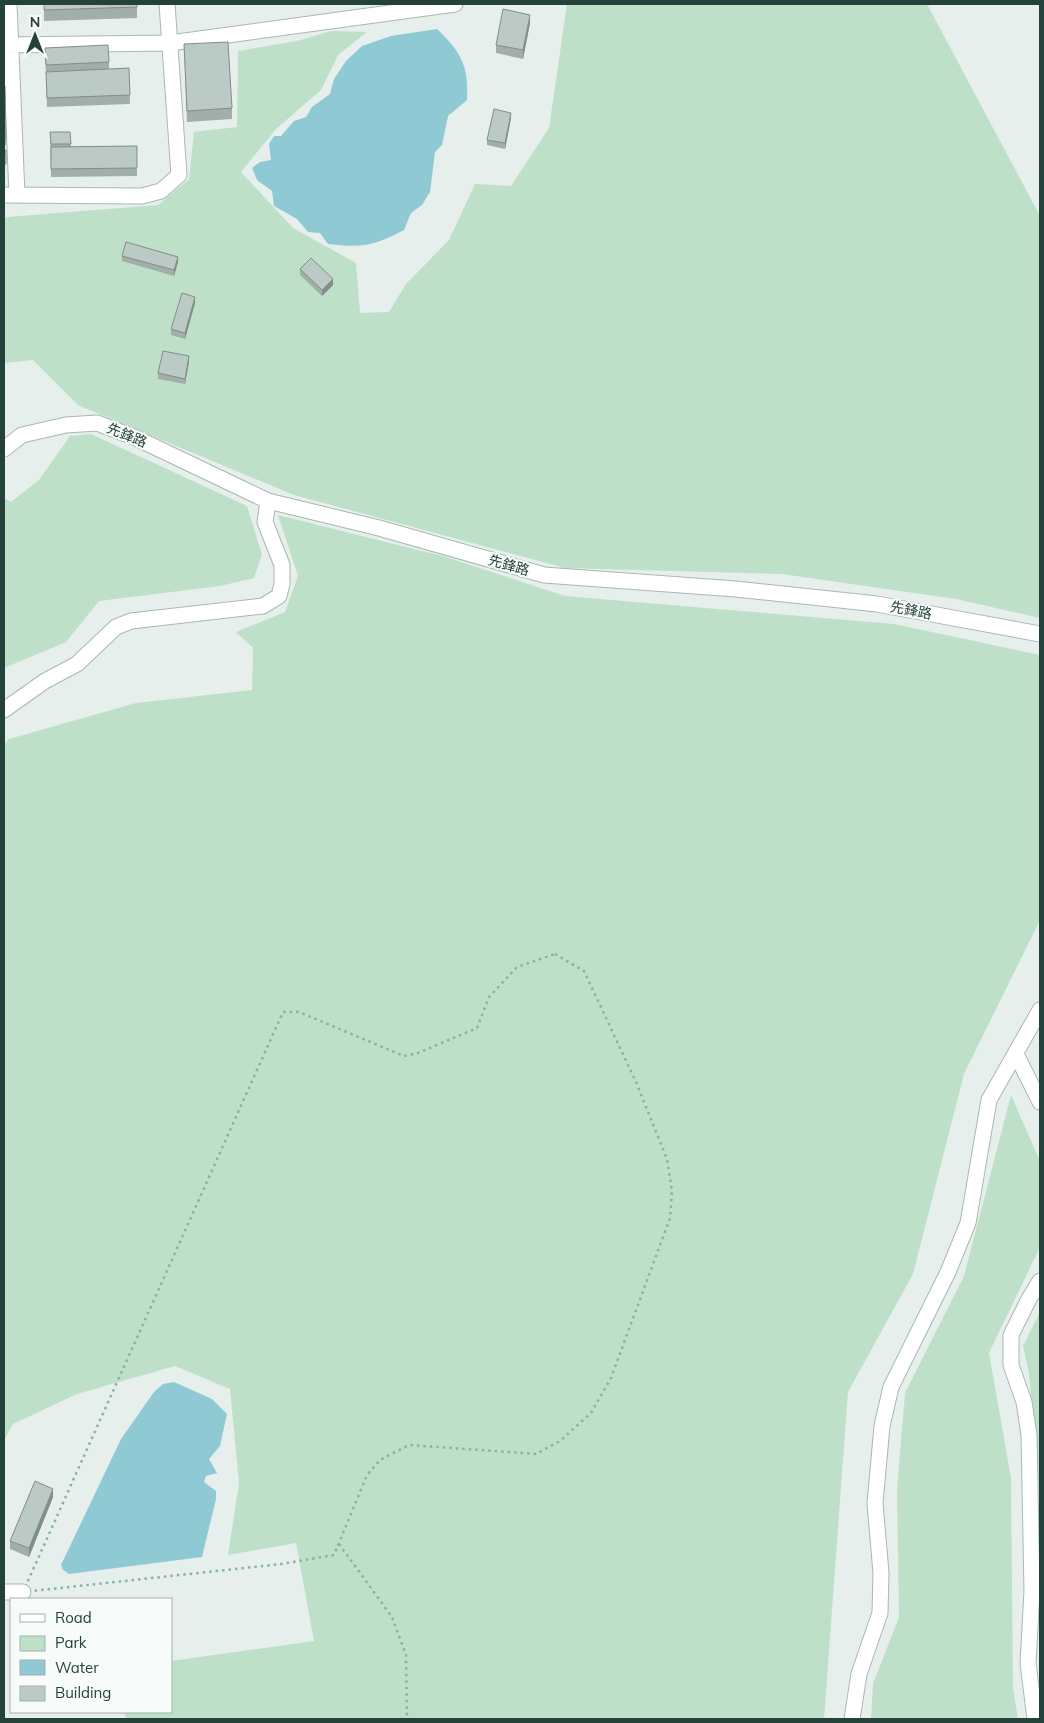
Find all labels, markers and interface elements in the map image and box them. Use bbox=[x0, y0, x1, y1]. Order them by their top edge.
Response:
north arrow bbox=[10, 10, 60, 60]
text: N bbox=[30, 13, 40, 31]
street label: 先鋒路 bbox=[104, 419, 150, 451]
street label: 先鋒路 bbox=[486, 551, 532, 579]
street label: 先鋒路 bbox=[889, 597, 933, 623]
legend bbox=[10, 1598, 172, 1713]
text: Road bbox=[55, 1608, 92, 1627]
text: Park bbox=[55, 1633, 87, 1652]
text: Water bbox=[55, 1658, 99, 1677]
text: Building bbox=[55, 1683, 111, 1702]

